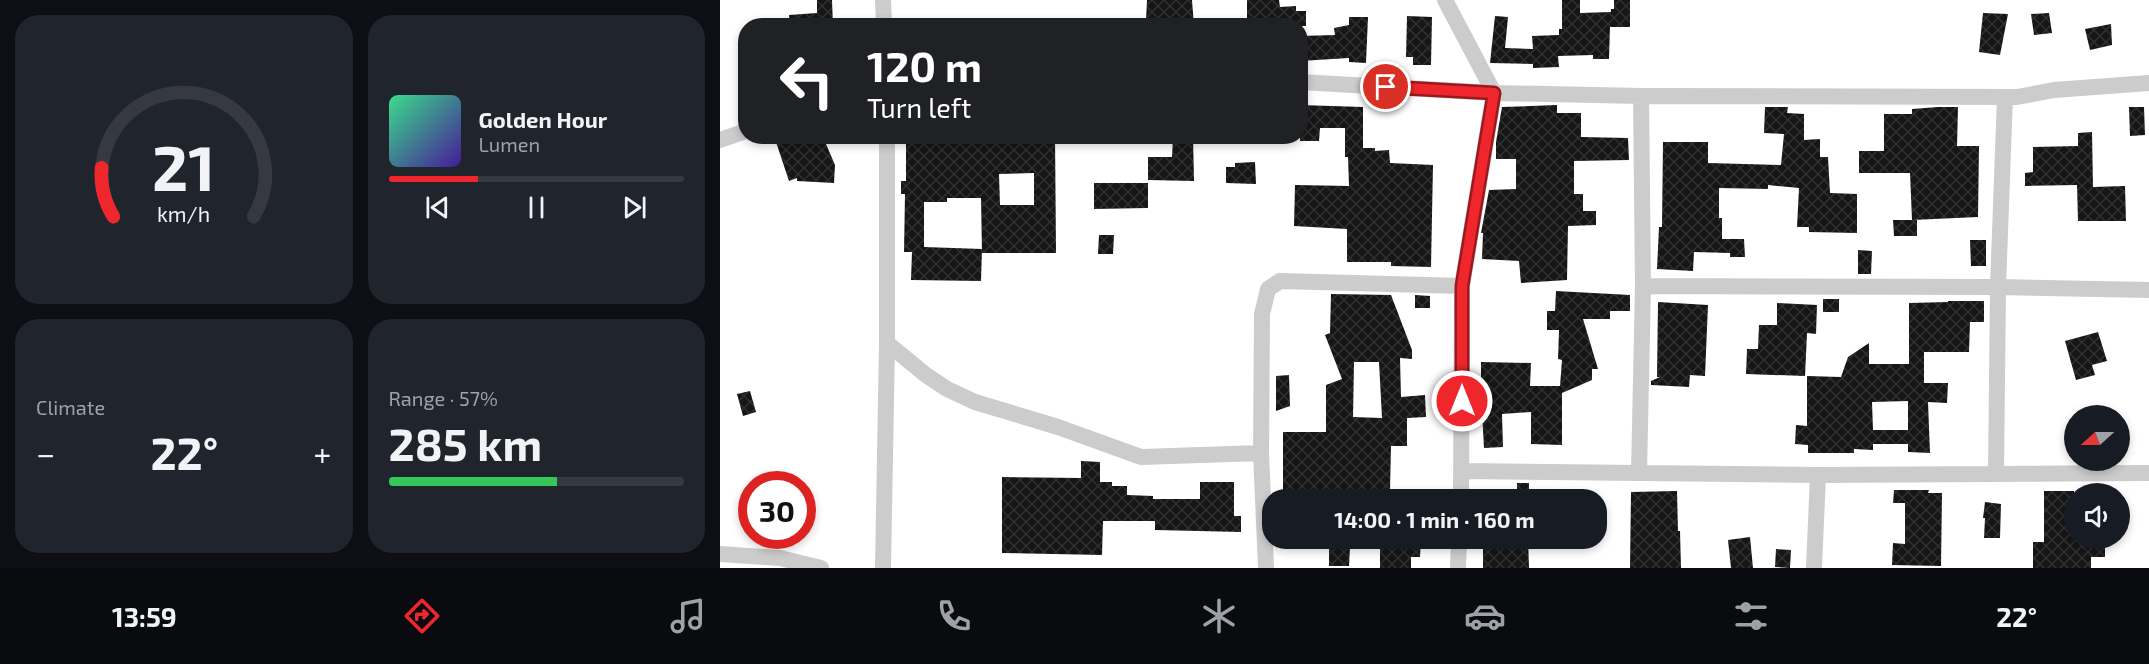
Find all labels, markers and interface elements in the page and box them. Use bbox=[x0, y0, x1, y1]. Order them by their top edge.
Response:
text: 120 m bbox=[867, 40, 982, 90]
icon: left bbox=[768, 42, 846, 120]
pin bbox=[1360, 61, 1411, 112]
icon: arrive bbox=[1369, 70, 1402, 103]
text: Turn left bbox=[867, 91, 971, 123]
text: Golden Hour bbox=[479, 106, 607, 132]
text: 21 bbox=[152, 129, 215, 204]
text: Lumen bbox=[479, 132, 540, 156]
icon: previous bbox=[421, 191, 454, 224]
icon: pause bbox=[520, 191, 553, 224]
icon: next bbox=[618, 191, 651, 224]
text: km/h bbox=[157, 201, 210, 226]
position arrow bbox=[1430, 369, 1494, 433]
text: Range · 57% bbox=[389, 386, 498, 410]
text: Climate bbox=[36, 395, 105, 419]
north arrow bbox=[2064, 405, 2130, 471]
map controls bbox=[2064, 405, 2130, 549]
text: 285 km bbox=[389, 416, 542, 470]
text: 22° bbox=[150, 425, 218, 479]
text: − bbox=[36, 433, 55, 473]
text: + bbox=[313, 433, 332, 473]
speed limit sign: 30 bbox=[738, 471, 816, 549]
button: sound bbox=[2064, 483, 2130, 549]
text: 14:00 · 1 min · 160 m bbox=[1334, 506, 1535, 532]
icon: directions bbox=[401, 595, 443, 637]
icon: music bbox=[667, 595, 709, 637]
icon: phone bbox=[933, 595, 975, 637]
icon: climate bbox=[1198, 595, 1240, 637]
icon: car bbox=[1464, 595, 1506, 637]
icon: filters bbox=[1730, 595, 1772, 637]
text: 13:59 bbox=[112, 600, 177, 632]
text: 22° bbox=[1996, 600, 2037, 632]

